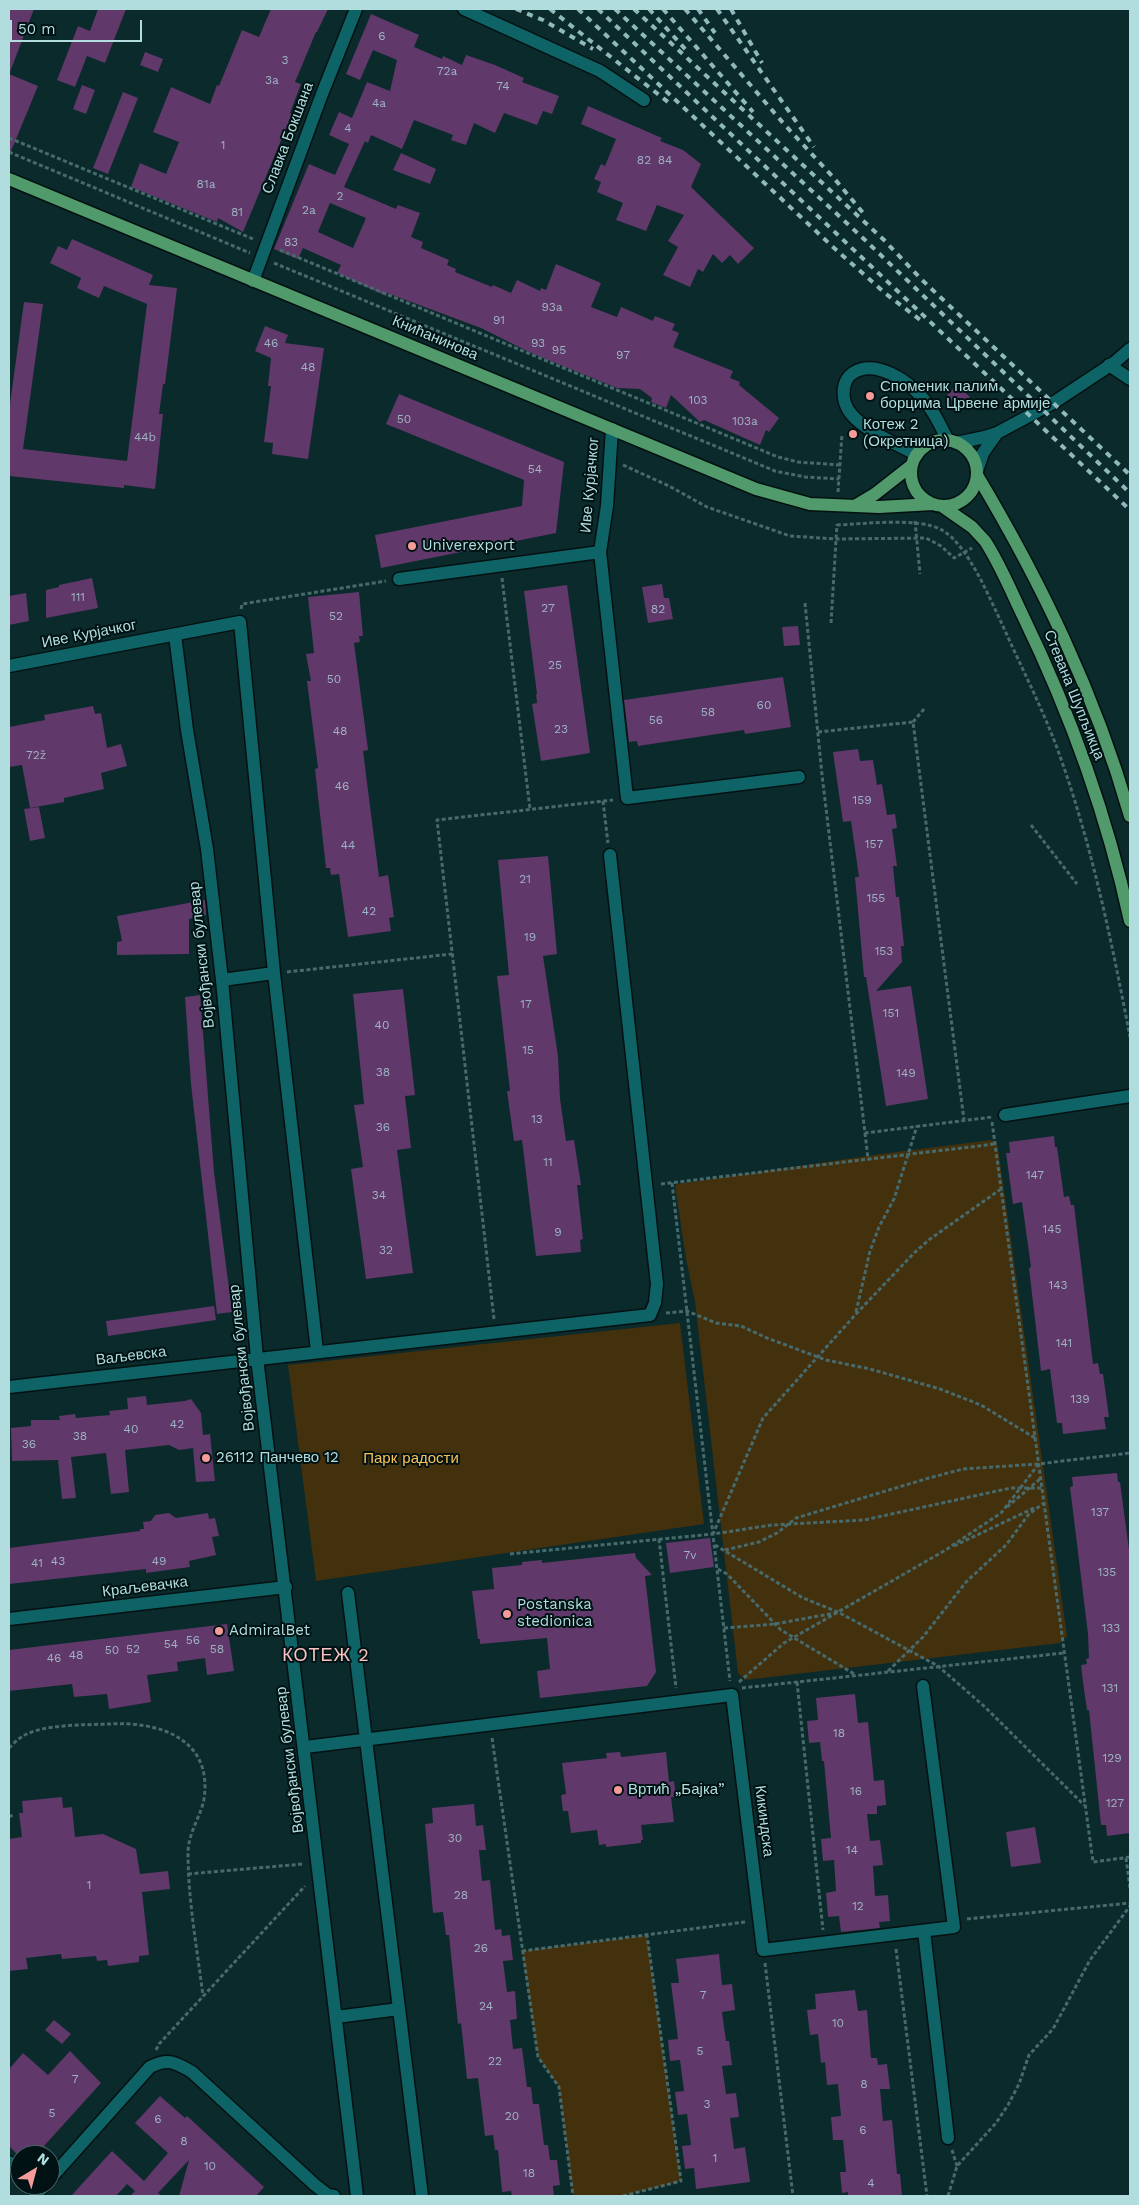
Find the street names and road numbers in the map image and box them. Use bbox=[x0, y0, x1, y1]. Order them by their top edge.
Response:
street label: Славка Бокшана bbox=[258, 80, 318, 196]
street label: Книћанинова bbox=[389, 312, 481, 364]
street label: Иве Курјачког bbox=[577, 436, 603, 534]
street label: Иве Курјачког bbox=[40, 616, 138, 652]
street label: Стевана Шупљикца bbox=[1040, 627, 1108, 763]
street label: Војвођански булевар bbox=[185, 881, 219, 1029]
street label: Војвођански булевар bbox=[225, 1284, 259, 1432]
street label: Ваљевска bbox=[95, 1343, 167, 1369]
street label: Краљевачка bbox=[101, 1573, 189, 1601]
street label: Војвођански булевар bbox=[272, 1686, 308, 1834]
street label: Кикиндска bbox=[751, 1784, 777, 1858]

